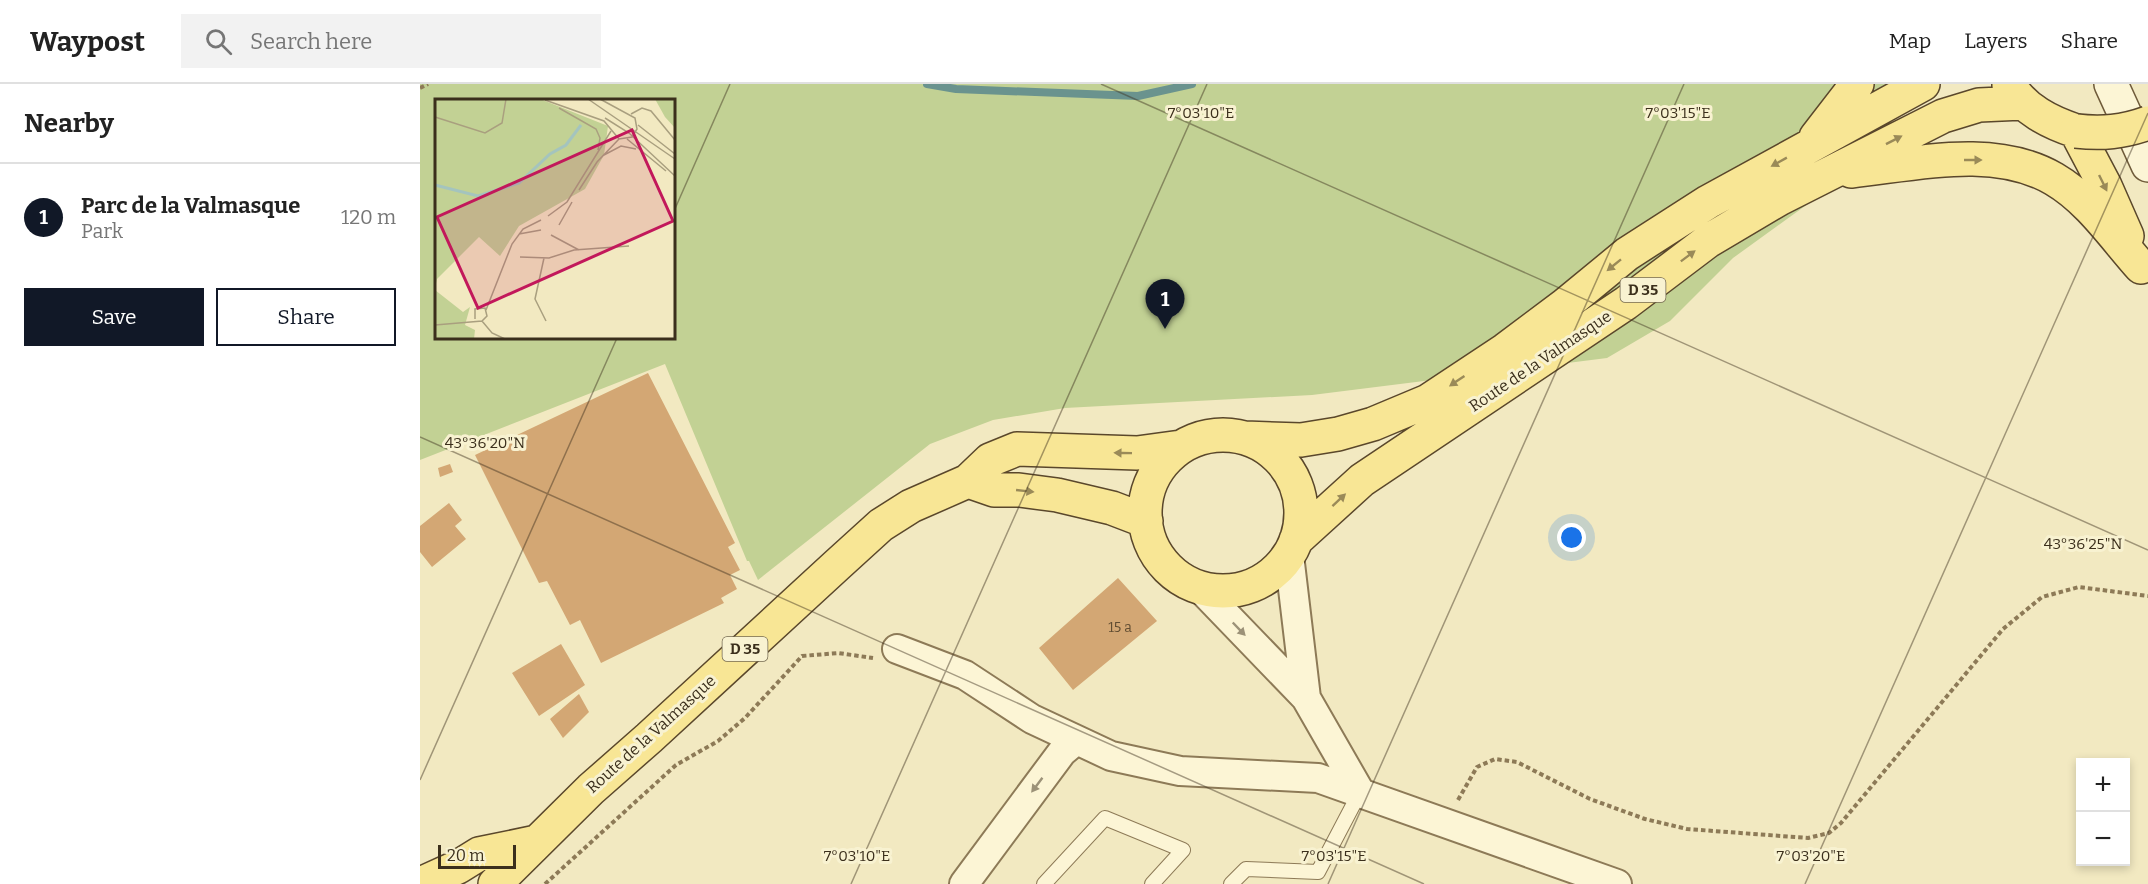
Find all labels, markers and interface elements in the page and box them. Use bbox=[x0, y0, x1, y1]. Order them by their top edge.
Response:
search box bbox=[181, 14, 601, 68]
text: Waypost bbox=[30, 25, 145, 58]
icon: search bbox=[202, 25, 235, 58]
text: Search here bbox=[250, 28, 372, 55]
text: Map bbox=[1889, 28, 1931, 54]
text: Layers bbox=[1964, 28, 2028, 54]
text: Share bbox=[2061, 28, 2118, 54]
inset map bbox=[435, 99, 675, 339]
text: 7°03'10"E bbox=[1168, 104, 1234, 122]
text: 7°03'15"E bbox=[1645, 104, 1711, 122]
text: Nearby bbox=[24, 108, 114, 139]
one-way arrow bbox=[1886, 136, 1903, 145]
one-way arrow bbox=[1964, 155, 1983, 165]
one-way arrow bbox=[1770, 157, 1787, 167]
one-way arrow bbox=[2098, 175, 2108, 192]
text: Parc de la Valmasque bbox=[81, 192, 300, 219]
text: 1 bbox=[39, 205, 48, 229]
text: 120 m bbox=[341, 205, 396, 229]
text: Park bbox=[81, 219, 123, 243]
one-way arrow bbox=[1680, 250, 1696, 262]
one-way arrow bbox=[1607, 258, 1622, 271]
road number: D 35 bbox=[1620, 278, 1666, 302]
pin: 1 bbox=[1146, 280, 1184, 329]
button: Save bbox=[24, 288, 204, 346]
button: Share bbox=[216, 288, 396, 346]
street label: Route de la Valmasque bbox=[1465, 306, 1615, 416]
one-way arrow bbox=[1450, 375, 1466, 387]
text: 43°36'20"N bbox=[445, 434, 525, 452]
one-way arrow bbox=[1113, 448, 1132, 458]
one-way arrow bbox=[1015, 486, 1034, 496]
one-way arrow bbox=[1332, 493, 1347, 507]
your location bbox=[1557, 523, 1586, 552]
text: 43°36'25"N bbox=[2044, 535, 2122, 553]
house number: 15 a bbox=[1108, 619, 1132, 636]
one-way arrow bbox=[1232, 621, 1246, 635]
road number: D 35 bbox=[722, 637, 768, 661]
street label: Route de la Valmasque bbox=[582, 671, 720, 797]
map controls bbox=[2076, 758, 2130, 866]
button: + bbox=[2076, 758, 2130, 812]
one-way arrow bbox=[1032, 778, 1044, 793]
button: − bbox=[2076, 812, 2130, 866]
scale bar bbox=[438, 842, 516, 870]
text: 20 m bbox=[447, 846, 484, 865]
text: 7°03'10"E bbox=[824, 847, 890, 865]
text: 7°03'15"E bbox=[1301, 847, 1367, 865]
text: 7°03'20"E bbox=[1777, 847, 1845, 865]

